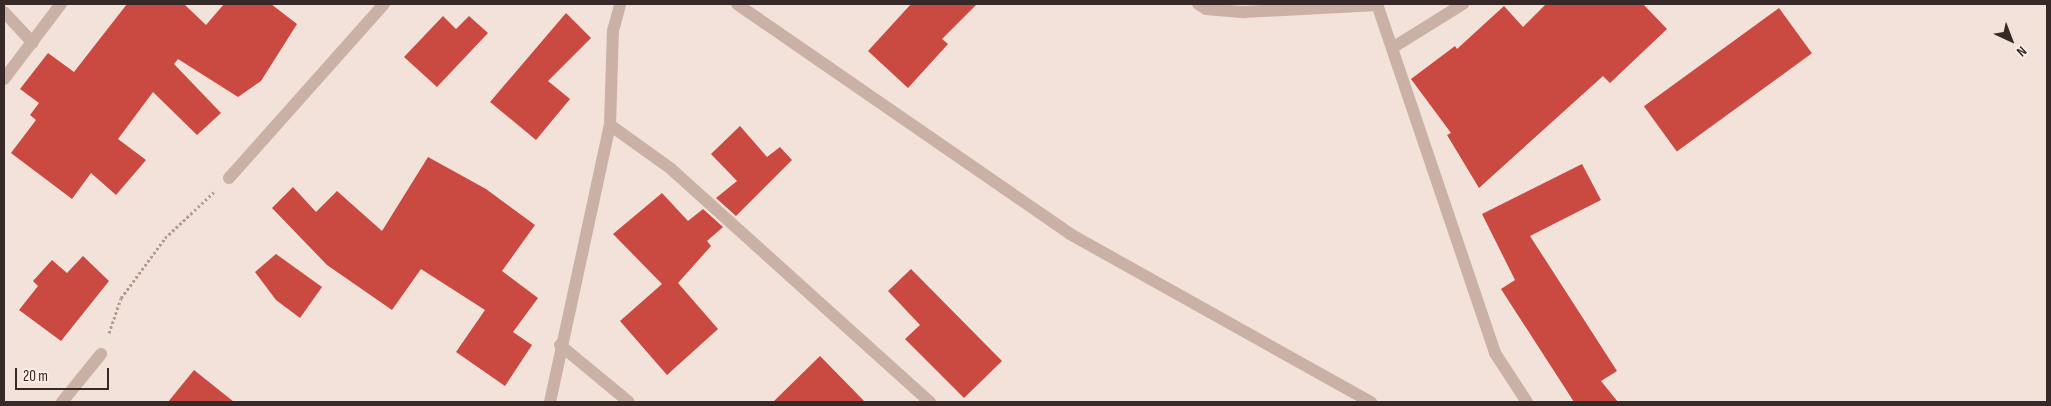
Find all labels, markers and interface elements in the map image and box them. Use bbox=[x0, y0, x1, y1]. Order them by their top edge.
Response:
north arrow bbox=[1986, 15, 2036, 65]
text: N bbox=[2013, 43, 2030, 60]
scale bar bbox=[18, 358, 111, 390]
text: 20 m bbox=[23, 367, 48, 386]

